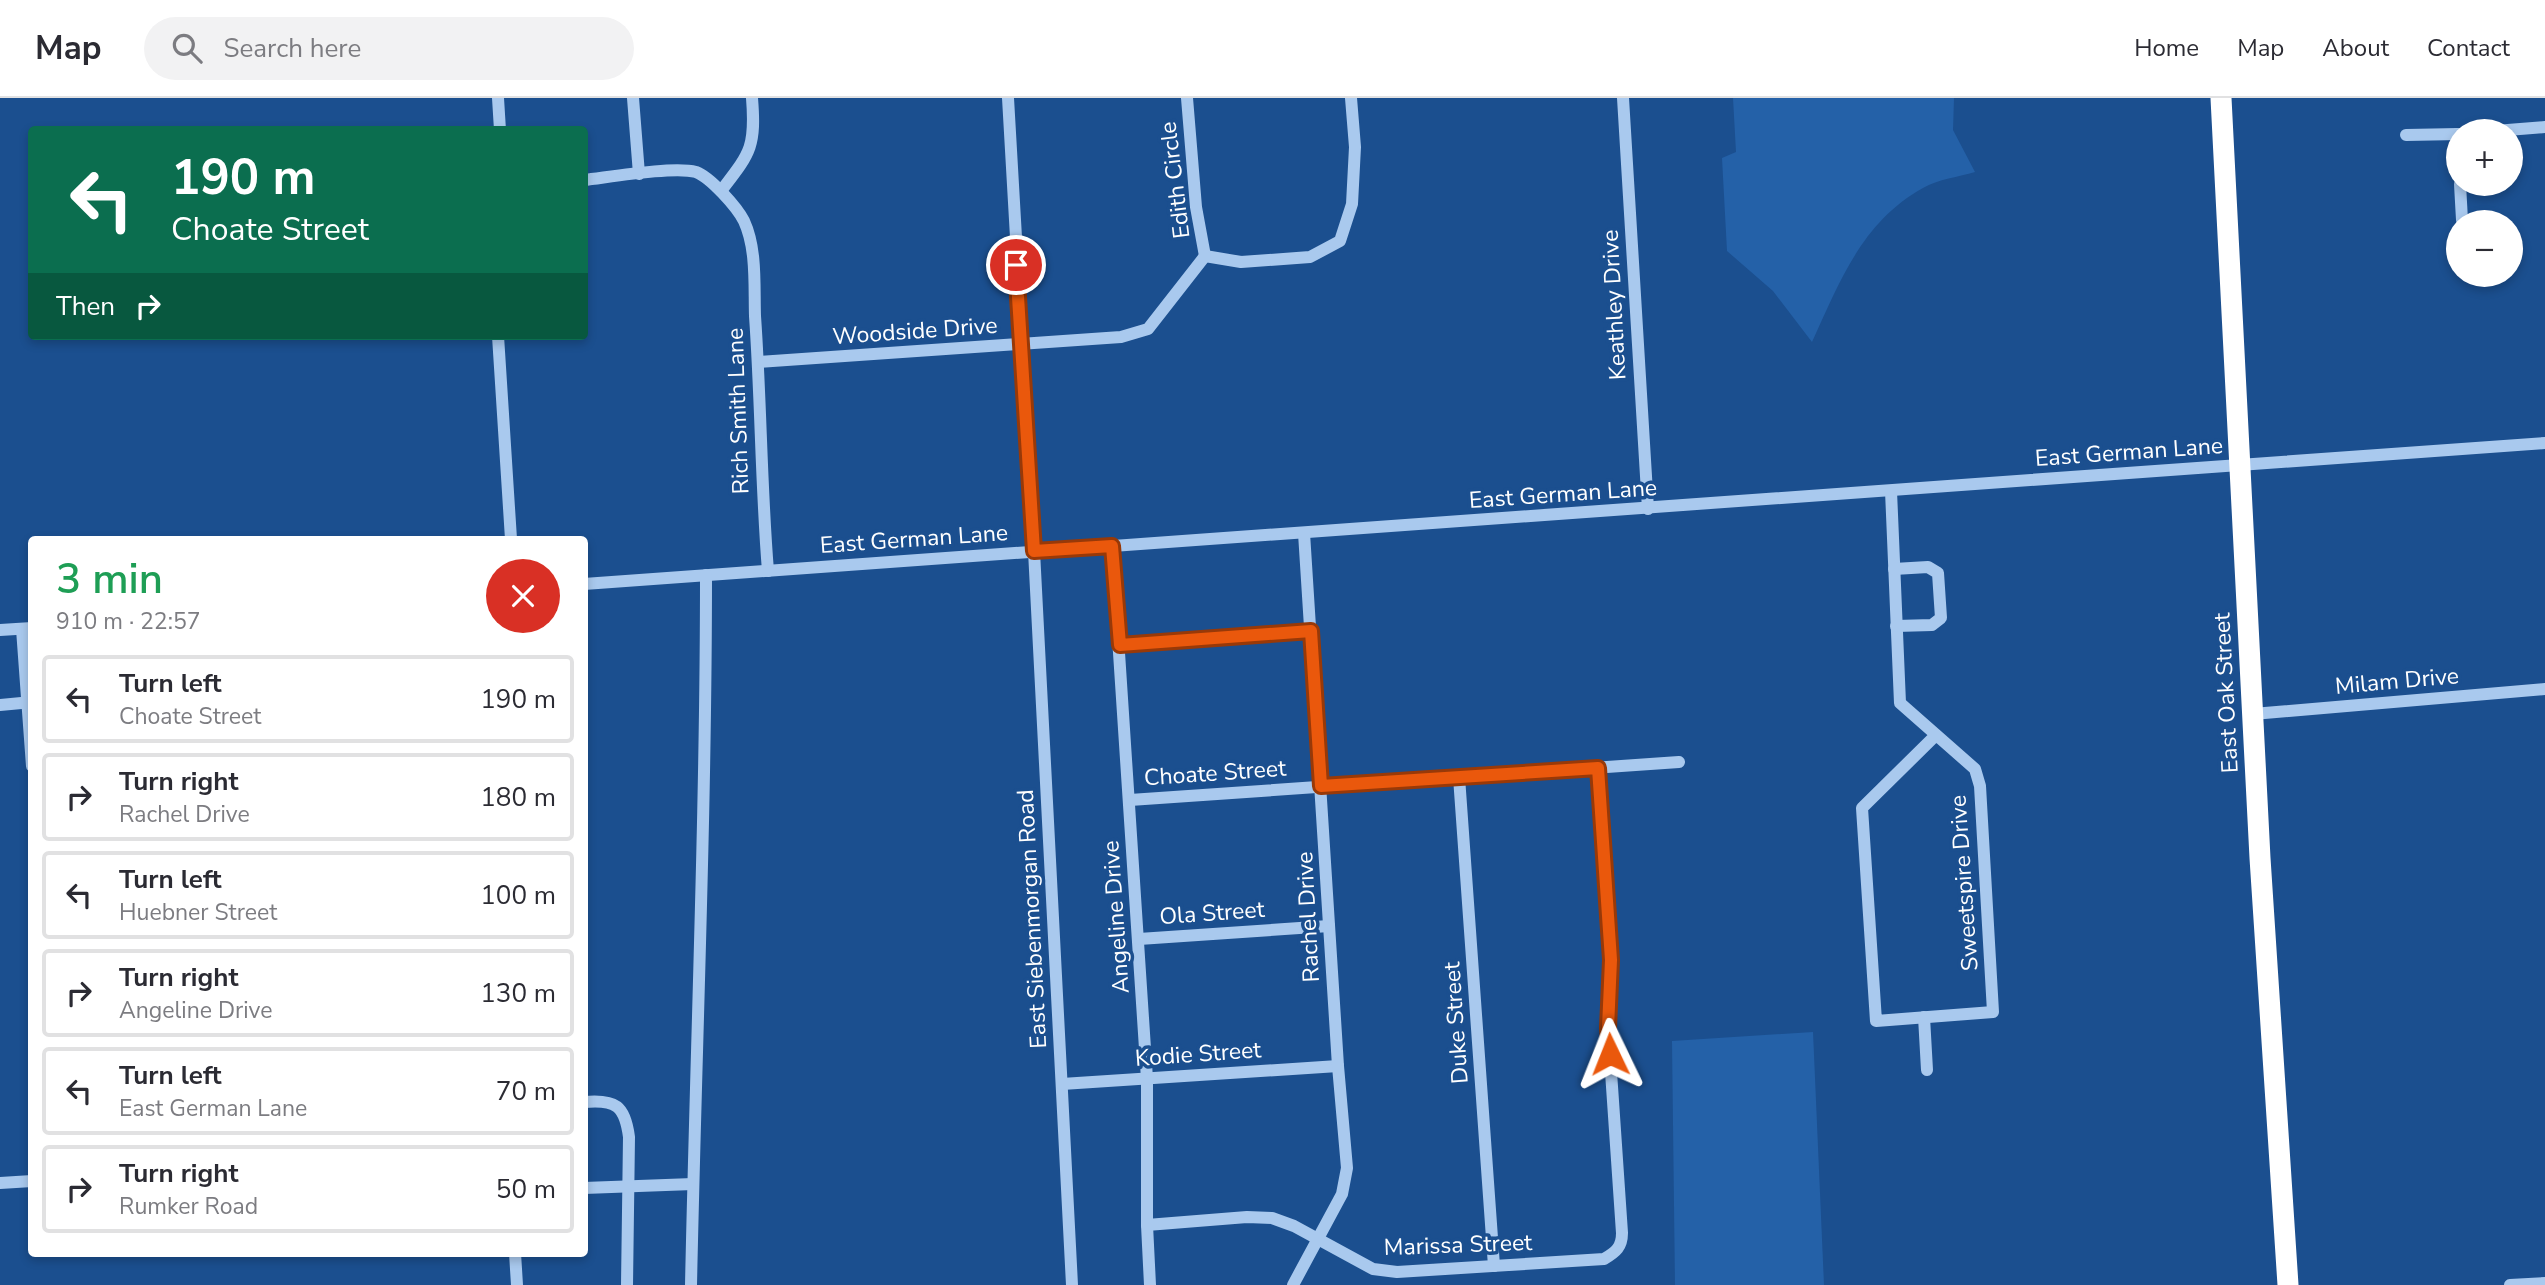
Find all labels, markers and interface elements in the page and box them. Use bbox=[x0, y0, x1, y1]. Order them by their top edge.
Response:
search box bbox=[144, 17, 634, 80]
text: Map bbox=[35, 26, 102, 71]
icon: search bbox=[168, 29, 206, 67]
text: Search here bbox=[224, 31, 361, 66]
text: Home bbox=[2134, 32, 2199, 64]
text: Map bbox=[2237, 32, 2284, 64]
text: About bbox=[2322, 32, 2389, 64]
text: Contact bbox=[2427, 32, 2510, 64]
map controls bbox=[2446, 119, 2523, 287]
button: + bbox=[2446, 119, 2523, 196]
street label: Edith Circle bbox=[1152, 120, 1198, 240]
text: 190 m bbox=[171, 144, 315, 211]
icon: left bbox=[56, 154, 147, 245]
text: Choate Street bbox=[171, 208, 369, 251]
button: − bbox=[2446, 210, 2523, 287]
street label: Keathley Drive bbox=[1595, 229, 1633, 381]
pin bbox=[986, 235, 1046, 295]
icon: arrive bbox=[997, 246, 1035, 284]
icon: right bbox=[129, 287, 167, 325]
text: Then bbox=[56, 289, 115, 324]
street label: Woodside Drive bbox=[831, 310, 999, 352]
street label: Rich Smith Lane bbox=[720, 327, 756, 495]
street label: East German Lane bbox=[2034, 430, 2224, 474]
street label: East German Lane bbox=[1468, 472, 1658, 516]
street label: East German Lane bbox=[819, 517, 1009, 561]
text: 3 min bbox=[56, 551, 163, 608]
button: close bbox=[486, 559, 560, 633]
text: 910 m · 22:57 bbox=[56, 606, 201, 637]
street label: East Oak Street bbox=[2206, 611, 2246, 774]
street label: Milam Drive bbox=[2334, 660, 2460, 702]
text: Turn left bbox=[119, 666, 222, 701]
icon: left bbox=[60, 680, 98, 718]
text: 190 m bbox=[480, 682, 556, 717]
text: Choate Street bbox=[119, 701, 261, 732]
street label: Choate Street bbox=[1143, 753, 1288, 793]
text: Turn right bbox=[119, 764, 238, 799]
icon: right bbox=[60, 778, 98, 816]
text: 180 m bbox=[480, 780, 556, 815]
street label: East Siebenmorgan Road bbox=[1010, 789, 1054, 1049]
street label: Sweetspire Drive bbox=[1942, 794, 1986, 972]
text: Rachel Drive bbox=[119, 799, 250, 830]
street label: Angeline Drive bbox=[1095, 839, 1137, 995]
street label: Rachel Drive bbox=[1289, 851, 1327, 983]
text: Turn left bbox=[119, 862, 222, 897]
icon: left bbox=[60, 876, 98, 914]
text: 100 m bbox=[480, 878, 556, 913]
street label: Ola Street bbox=[1158, 894, 1267, 932]
text: Huebner Street bbox=[119, 897, 277, 928]
text: Turn right bbox=[119, 960, 238, 995]
street label: Duke Street bbox=[1436, 960, 1476, 1085]
icon: right bbox=[60, 974, 98, 1012]
text: 130 m bbox=[480, 976, 556, 1011]
text: Angeline Drive bbox=[119, 995, 272, 1026]
position arrow bbox=[1573, 1017, 1647, 1091]
street label: Kodie Street bbox=[1134, 1034, 1263, 1074]
text: Turn left bbox=[119, 1058, 222, 1093]
icon: left bbox=[60, 1072, 98, 1110]
text: 70 m bbox=[496, 1074, 556, 1109]
text: East German Lane bbox=[119, 1093, 307, 1124]
text: Turn right bbox=[119, 1156, 238, 1191]
icon: right bbox=[60, 1170, 98, 1208]
text: 50 m bbox=[496, 1172, 556, 1207]
text: Rumker Road bbox=[119, 1191, 258, 1222]
street label: Marissa Street bbox=[1383, 1227, 1534, 1263]

